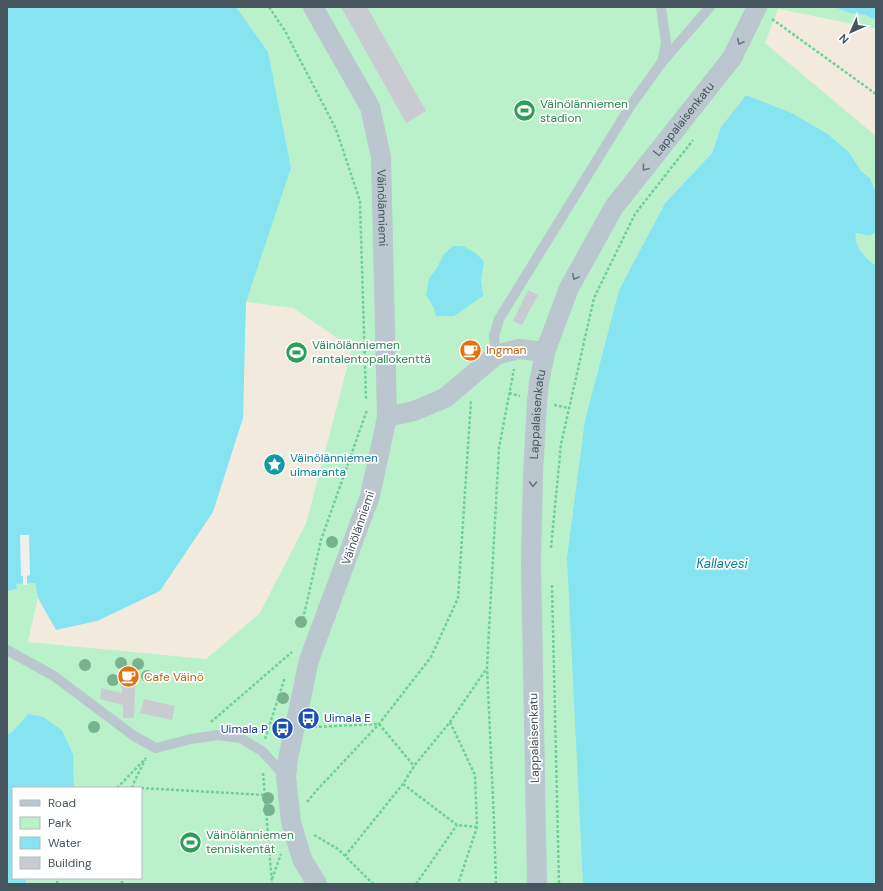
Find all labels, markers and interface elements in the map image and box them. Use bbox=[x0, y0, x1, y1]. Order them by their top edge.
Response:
north arrow bbox=[831, 12, 871, 52]
text: N bbox=[836, 31, 852, 47]
one-way arrow bbox=[737, 38, 744, 45]
street label: Lappalaisenkatu bbox=[649, 79, 718, 159]
place label: Väinölänniemen stadion bbox=[540, 96, 628, 126]
sports icon: Väinölänniemen stadion bbox=[511, 98, 537, 124]
one-way arrow bbox=[643, 164, 650, 171]
street label: Väinölänniemi bbox=[373, 169, 391, 247]
one-way arrow bbox=[572, 273, 579, 280]
place label: Väinölänniemen rantalentopallokenttä bbox=[312, 337, 431, 367]
cafe icon: Ingman bbox=[457, 337, 483, 363]
sports icon: Väinölänniemen rantalentopallokenttä bbox=[283, 339, 309, 365]
place label: Ingman bbox=[486, 342, 527, 358]
street label: Lappalaisenkatu bbox=[526, 368, 550, 460]
place label: Väinölänniemen uimaranta bbox=[290, 450, 378, 480]
place icon: Väinölänniemen uimaranta bbox=[261, 452, 287, 478]
one-way arrow bbox=[529, 481, 537, 487]
street label: Väinölänniemi bbox=[338, 489, 378, 567]
water label: Kallavesi bbox=[696, 555, 748, 572]
cafe icon: Cafe Väinö bbox=[116, 664, 142, 690]
place label: Cafe Väinö bbox=[144, 669, 204, 685]
street label: Lappalaisenkatu bbox=[525, 693, 543, 783]
bus stop icon: Uimala E bbox=[295, 705, 321, 731]
place label: Uimala E bbox=[324, 710, 371, 726]
bus stop icon: Uimala P bbox=[270, 716, 296, 742]
place label: Uimala P bbox=[221, 721, 268, 737]
legend bbox=[12, 787, 142, 879]
text: Road bbox=[48, 795, 76, 811]
text: Park bbox=[48, 815, 72, 831]
place label: Väinölänniemen tenniskentät bbox=[206, 827, 294, 857]
sports icon: Väinölänniemen tenniskentät bbox=[177, 829, 203, 855]
text: Water bbox=[48, 835, 82, 851]
text: Building bbox=[48, 855, 92, 871]

